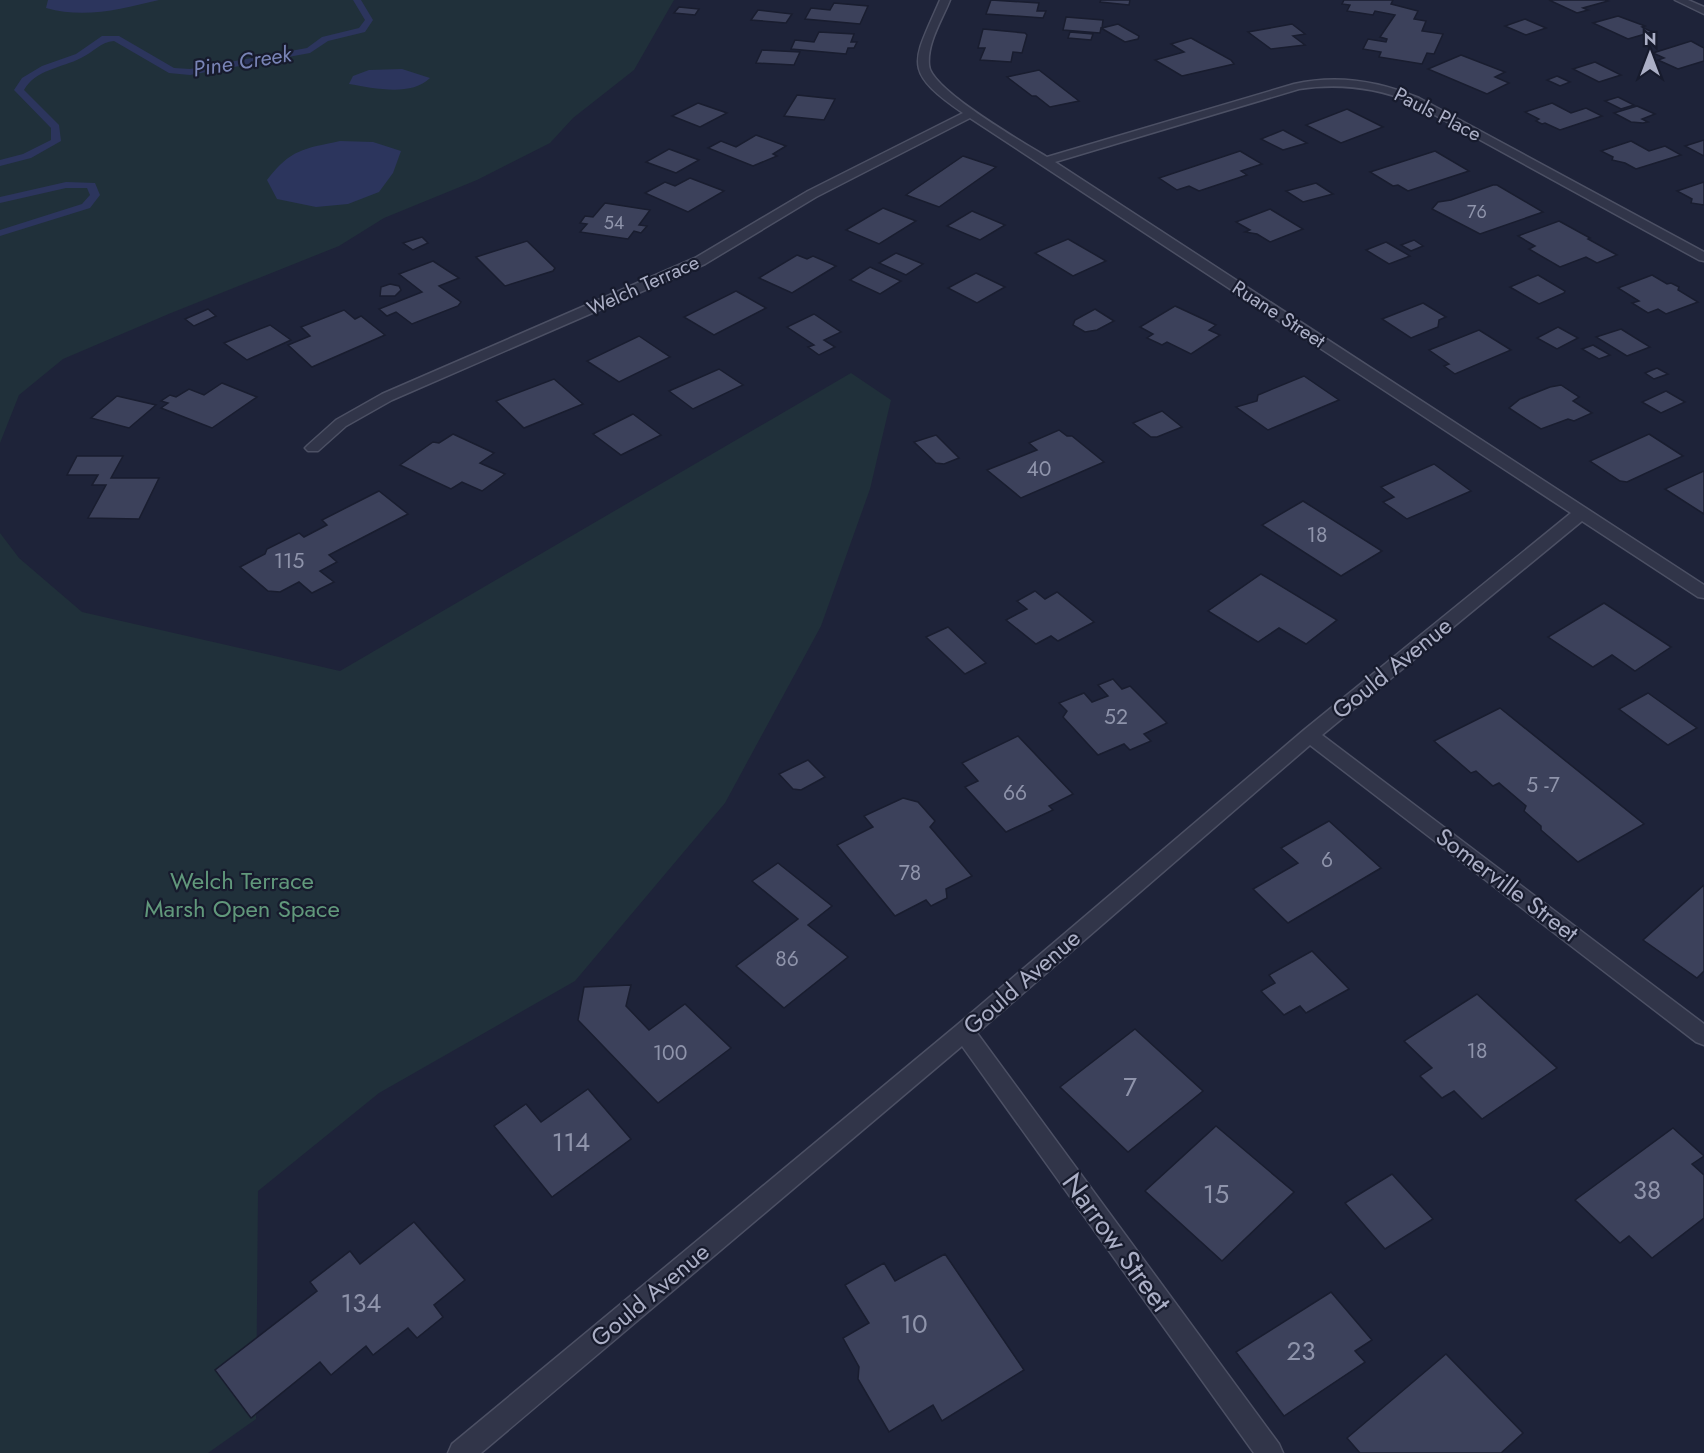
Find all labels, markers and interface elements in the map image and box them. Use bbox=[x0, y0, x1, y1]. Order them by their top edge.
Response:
north arrow bbox=[1620, 24, 1680, 84]
text: N bbox=[1644, 28, 1656, 51]
water label: Pine Creek bbox=[191, 37, 295, 85]
street label: Pauls Place bbox=[1389, 80, 1486, 149]
house number: 76 bbox=[1467, 199, 1487, 225]
house number: 54 bbox=[604, 210, 624, 236]
street label: Welch Terrace bbox=[583, 248, 704, 323]
street label: Ruane Street bbox=[1226, 273, 1331, 356]
house number: 40 bbox=[1027, 454, 1051, 484]
house number: 18 bbox=[1307, 520, 1327, 550]
house number: 115 bbox=[274, 546, 304, 576]
street label: Gould Avenue bbox=[1324, 608, 1459, 727]
house number: 52 bbox=[1104, 702, 1128, 732]
house number: 5 -7 bbox=[1526, 770, 1560, 800]
house number: 66 bbox=[1003, 778, 1027, 808]
street label: Somerville Street bbox=[1429, 819, 1586, 950]
house number: 6 bbox=[1321, 845, 1333, 875]
house number: 78 bbox=[899, 858, 921, 888]
park label: Welch Terrace Marsh Open Space bbox=[144, 863, 340, 926]
street label: Gould Avenue bbox=[955, 921, 1088, 1043]
house number: 86 bbox=[775, 944, 799, 974]
house number: 18 bbox=[1467, 1036, 1487, 1066]
house number: 100 bbox=[653, 1038, 687, 1068]
house number: 7 bbox=[1123, 1068, 1137, 1106]
house number: 114 bbox=[552, 1123, 590, 1161]
street label: Narrow Street bbox=[1052, 1164, 1181, 1321]
house number: 38 bbox=[1633, 1171, 1661, 1209]
house number: 15 bbox=[1203, 1175, 1229, 1213]
street label: Gould Avenue bbox=[583, 1234, 717, 1355]
house number: 134 bbox=[340, 1284, 382, 1322]
house number: 10 bbox=[900, 1305, 928, 1343]
house number: 23 bbox=[1287, 1332, 1316, 1370]

